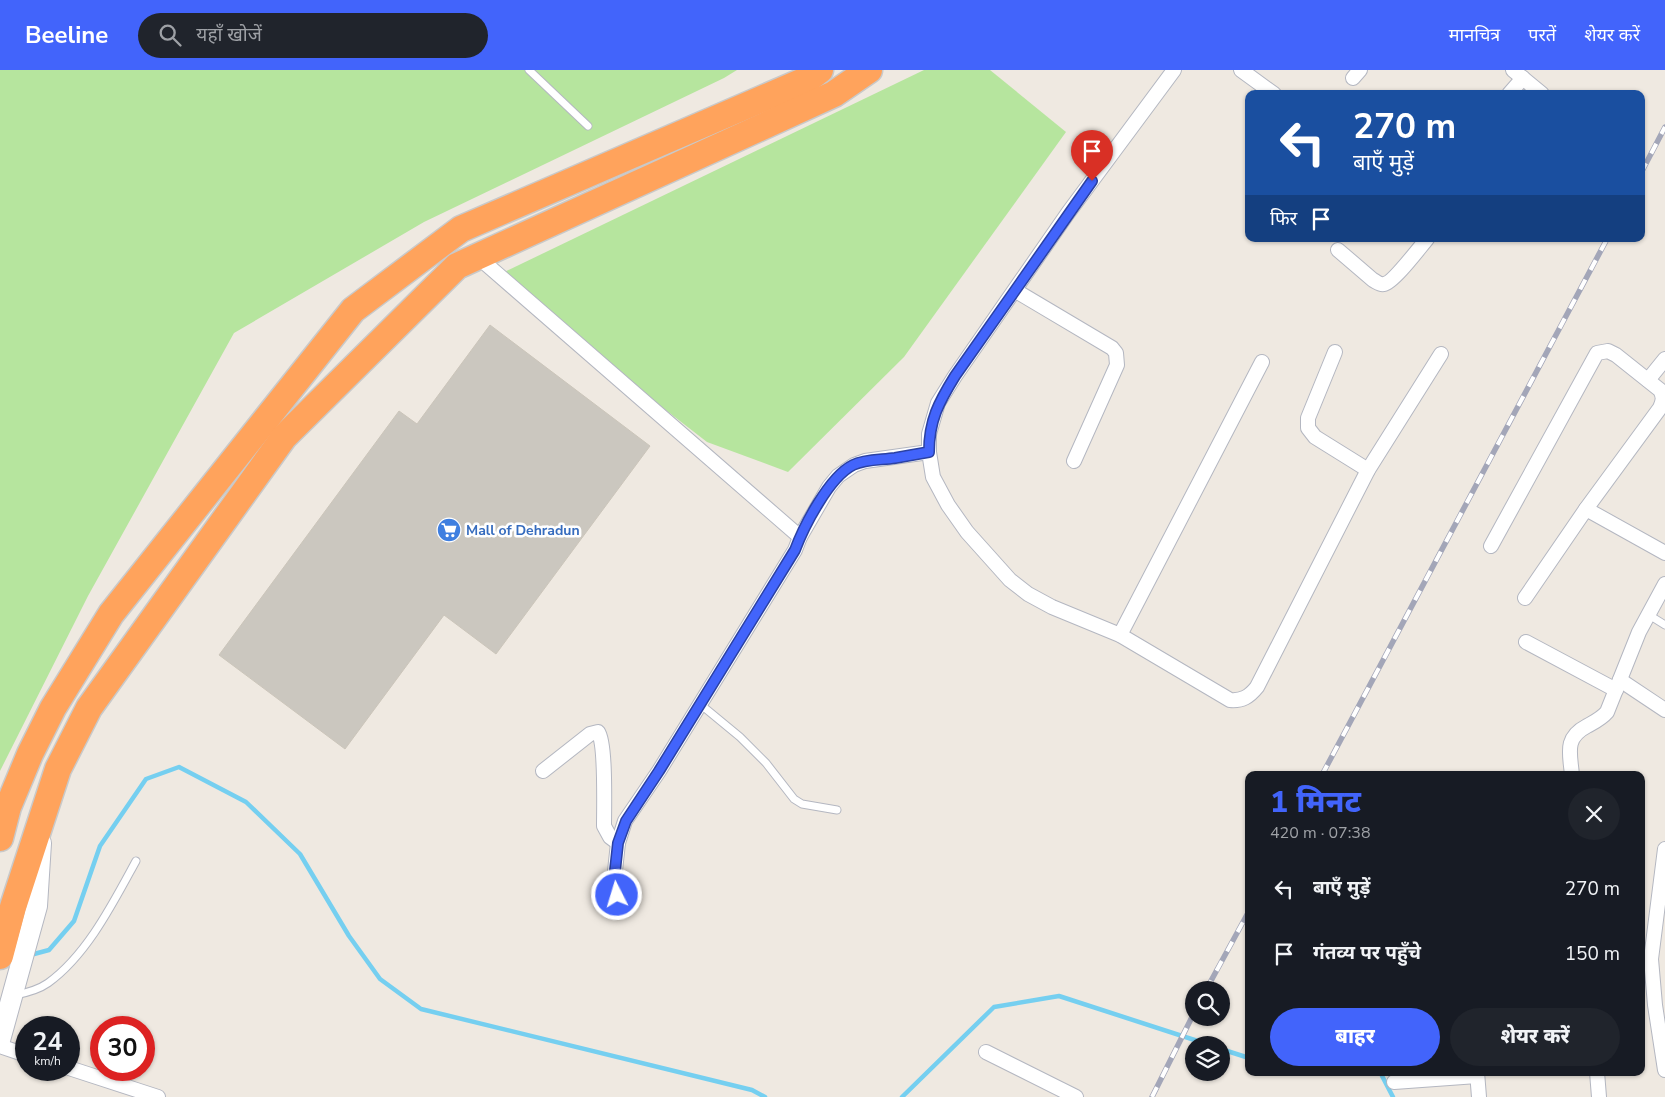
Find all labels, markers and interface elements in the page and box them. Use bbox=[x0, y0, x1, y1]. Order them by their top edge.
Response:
search box bbox=[138, 13, 488, 58]
text: Beeline bbox=[25, 19, 108, 51]
icon: search bbox=[156, 21, 184, 49]
text: यहाँ खोजें bbox=[196, 22, 262, 48]
text: मानचित्र bbox=[1449, 23, 1500, 47]
text: परतें bbox=[1528, 23, 1556, 47]
text: शेयर करें bbox=[1584, 23, 1640, 47]
text: 270 m bbox=[1353, 103, 1456, 150]
icon: left bbox=[1270, 110, 1335, 175]
pin bbox=[1071, 130, 1113, 181]
icon: arrive bbox=[1078, 137, 1106, 165]
text: बाएँ मुड़ें bbox=[1353, 148, 1414, 178]
icon: arrive bbox=[1307, 205, 1335, 233]
text: फिर bbox=[1270, 206, 1297, 232]
supermarket icon: Mall of Dehradun bbox=[436, 517, 462, 543]
place label: Mall of Dehradun bbox=[466, 521, 580, 540]
text: 1 मिनट bbox=[1270, 782, 1361, 823]
button: close bbox=[1568, 788, 1620, 840]
text: 420 m · 07:38 bbox=[1270, 822, 1371, 844]
position arrow bbox=[590, 868, 642, 920]
icon: left bbox=[1270, 875, 1298, 903]
text: बाएँ मुड़ें bbox=[1313, 875, 1370, 901]
text: 270 m bbox=[1565, 876, 1620, 902]
icon: arrive bbox=[1270, 940, 1298, 968]
text: गंतव्य पर पहुँचे bbox=[1313, 940, 1421, 966]
text: 150 m bbox=[1565, 941, 1620, 967]
map controls bbox=[1185, 981, 1230, 1081]
button: search bbox=[1185, 981, 1230, 1026]
button: बाहर bbox=[1270, 1008, 1440, 1066]
button: शेयर करें bbox=[1450, 1008, 1620, 1066]
speed limit sign: 30 bbox=[90, 1016, 155, 1081]
text: 24 bbox=[32, 1025, 63, 1059]
button: layers bbox=[1185, 1036, 1230, 1081]
text: km/h bbox=[34, 1053, 61, 1069]

